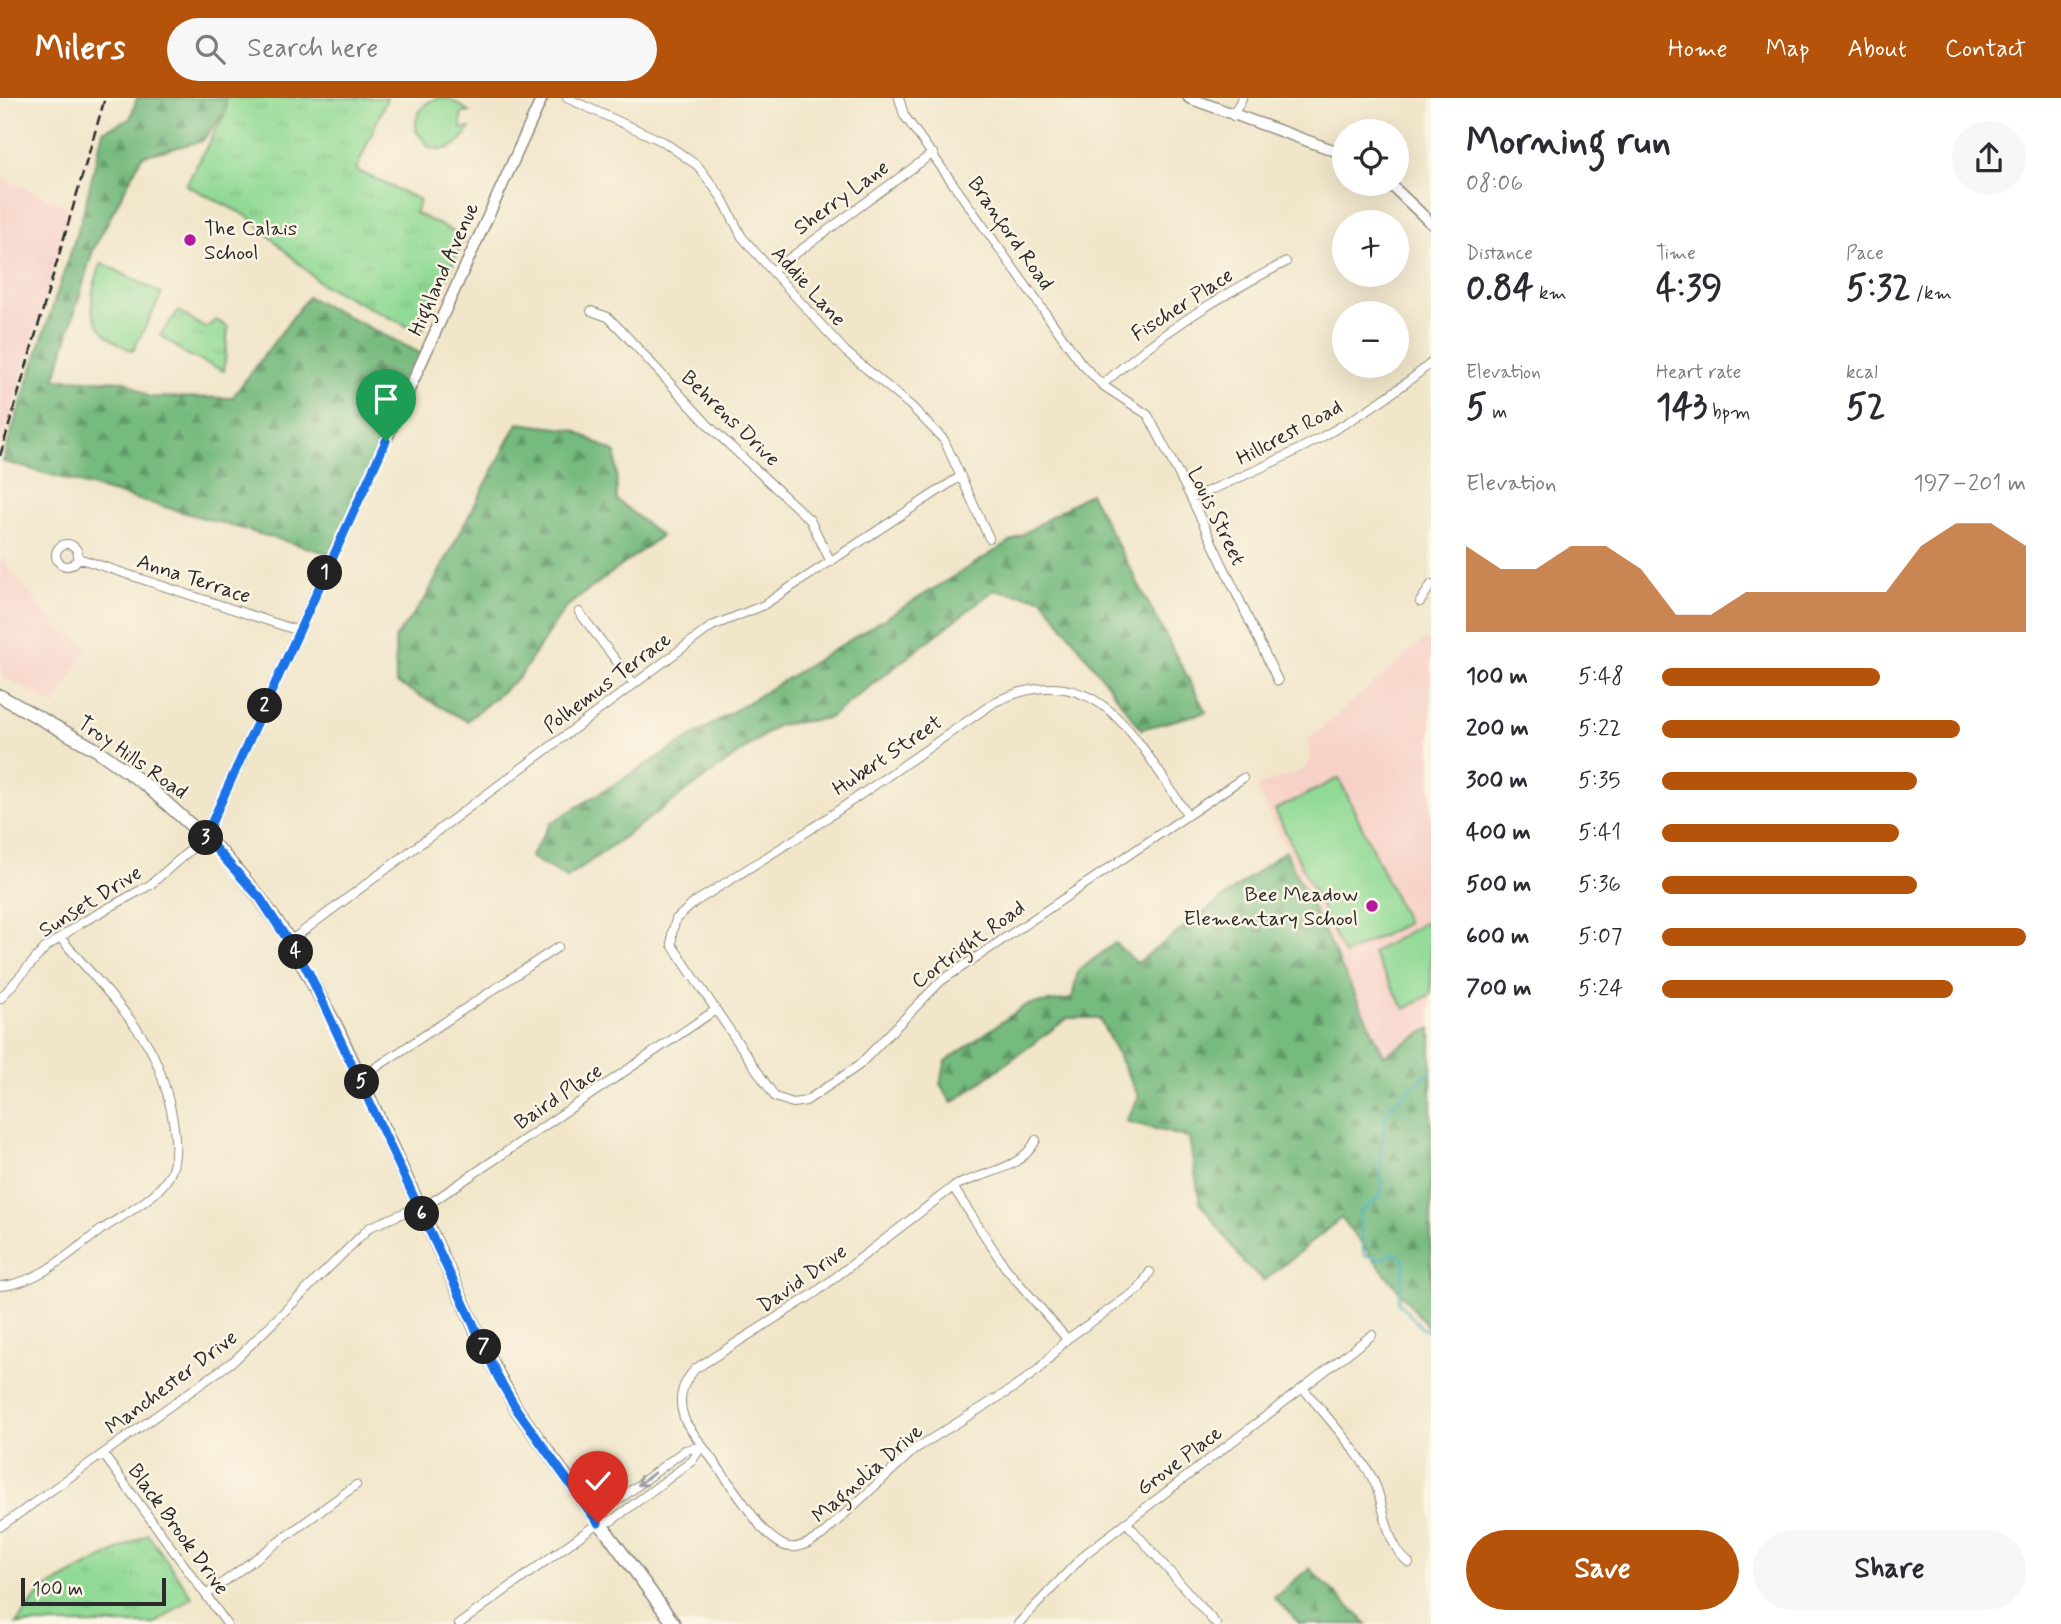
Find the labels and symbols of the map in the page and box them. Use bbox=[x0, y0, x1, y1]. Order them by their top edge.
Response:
street label: Sherry Lane bbox=[788, 154, 895, 242]
street label: Branford Road bbox=[959, 171, 1060, 297]
street label: Highland Avenue bbox=[402, 198, 488, 342]
place label: The Calais School bbox=[204, 215, 297, 267]
marker: The Calais School bbox=[182, 232, 198, 248]
street label: Addie Lane bbox=[765, 240, 852, 333]
street label: Fischer Place bbox=[1126, 261, 1239, 348]
street label: Behrens Drive bbox=[675, 364, 786, 473]
pin bbox=[356, 369, 416, 441]
street label: Hillcrest Road bbox=[1232, 393, 1347, 473]
street label: Louis Street bbox=[1180, 463, 1252, 570]
street label: Anna Terrace bbox=[133, 547, 254, 611]
pin: 1 bbox=[308, 556, 342, 590]
street label: Polhemus Terrace bbox=[538, 625, 677, 740]
pin: 2 bbox=[247, 688, 282, 724]
street label: Troy Hills Road bbox=[72, 709, 193, 806]
street label: Hubert Street bbox=[827, 709, 948, 803]
pin: 3 bbox=[188, 820, 224, 856]
street label: Sunset Drive bbox=[34, 859, 147, 945]
place label: Bee Meadow Elementary School bbox=[1183, 881, 1358, 933]
street label: Cortright Road bbox=[906, 894, 1032, 997]
marker: Bee Meadow Elementary School bbox=[1364, 898, 1380, 914]
pin: 4 bbox=[278, 934, 314, 970]
street label: Baird Place bbox=[509, 1057, 608, 1137]
pin: 5 bbox=[344, 1065, 380, 1100]
pin: 6 bbox=[404, 1196, 440, 1232]
street label: David Drive bbox=[752, 1238, 853, 1320]
street label: Manchester Drive bbox=[100, 1324, 243, 1442]
pin: 7 bbox=[466, 1330, 502, 1364]
street label: Magnolia Drive bbox=[806, 1418, 931, 1531]
street label: Grove Place bbox=[1131, 1419, 1228, 1502]
pin bbox=[568, 1451, 628, 1523]
street label: Black Brook Drive bbox=[121, 1458, 235, 1601]
one-way arrow bbox=[637, 1472, 656, 1486]
scale bar bbox=[21, 1575, 166, 1607]

